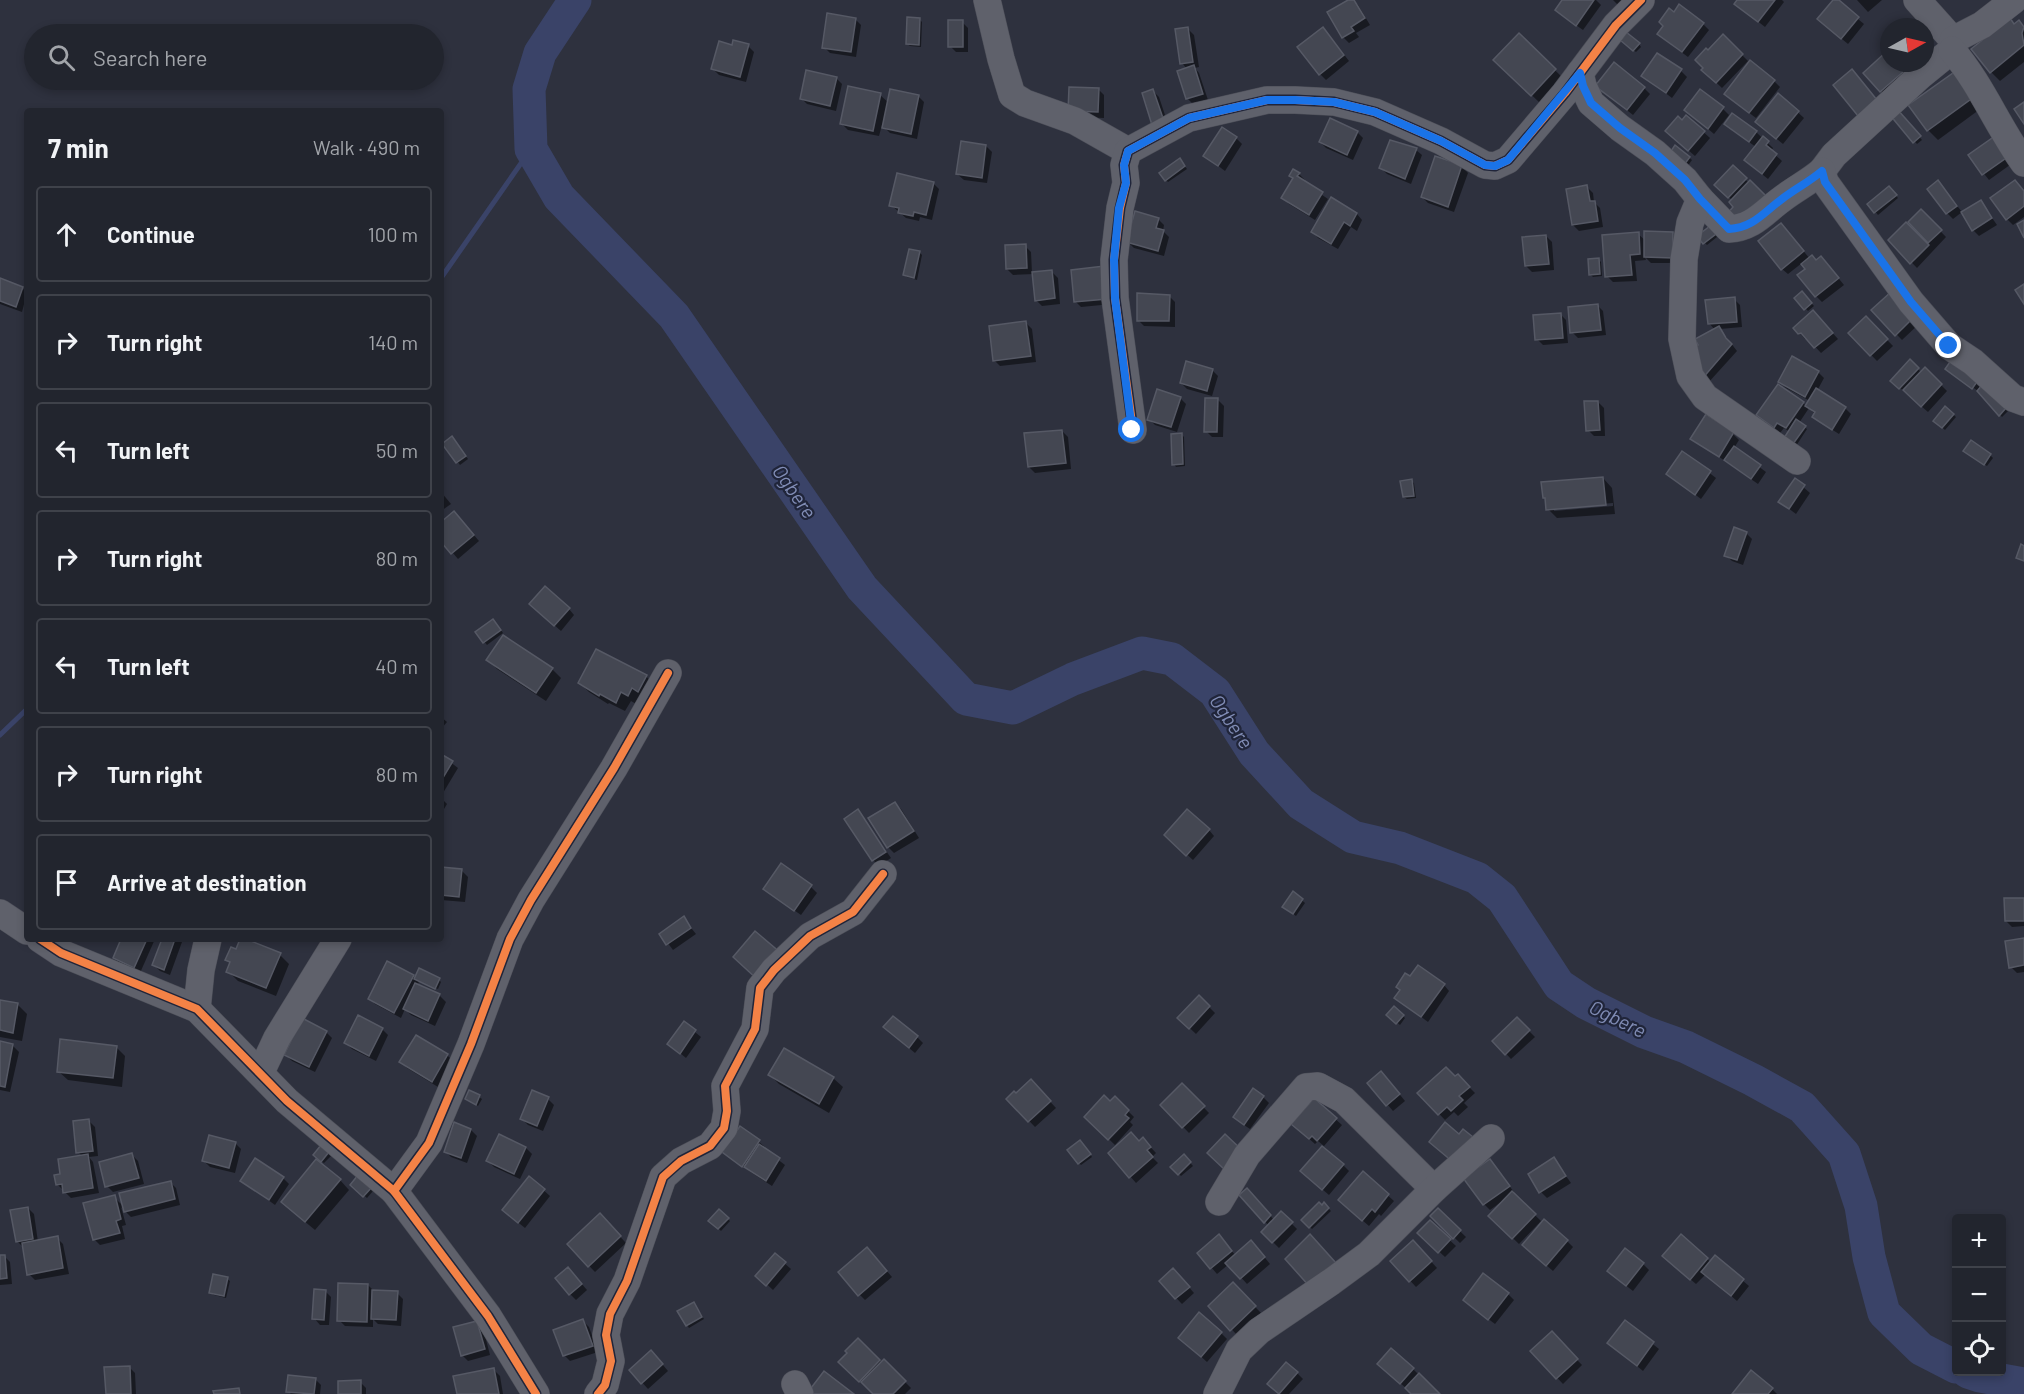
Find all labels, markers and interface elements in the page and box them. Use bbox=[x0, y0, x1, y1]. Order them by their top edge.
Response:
north arrow bbox=[1880, 18, 1934, 72]
search box bbox=[24, 24, 444, 90]
icon: search bbox=[45, 41, 78, 74]
text: Search here bbox=[93, 44, 207, 70]
text: 7 min bbox=[48, 132, 109, 163]
text: Walk · 490 m bbox=[313, 135, 420, 159]
icon: ahead bbox=[50, 218, 83, 251]
text: Continue bbox=[107, 221, 195, 247]
text: 100 m bbox=[368, 222, 418, 246]
icon: right bbox=[50, 326, 83, 359]
text: Turn right bbox=[107, 329, 202, 355]
text: 140 m bbox=[368, 330, 418, 354]
route end bbox=[1935, 332, 1961, 358]
route start bbox=[1118, 416, 1144, 442]
icon: left bbox=[50, 434, 83, 467]
text: Turn left bbox=[107, 437, 190, 463]
text: 50 m bbox=[376, 438, 418, 462]
water label: Ogbere bbox=[768, 459, 822, 523]
icon: right bbox=[50, 542, 83, 575]
text: Turn right bbox=[107, 545, 202, 571]
text: 80 m bbox=[376, 546, 418, 570]
icon: left bbox=[50, 650, 83, 683]
text: Turn left bbox=[107, 653, 190, 679]
text: 40 m bbox=[375, 654, 418, 678]
water label: Ogbere bbox=[1205, 689, 1259, 753]
icon: right bbox=[50, 758, 83, 791]
text: Turn right bbox=[107, 761, 202, 787]
text: 80 m bbox=[376, 762, 418, 786]
icon: arrive bbox=[50, 866, 83, 899]
text: Arrive at destination bbox=[107, 869, 306, 895]
water label: Ogbere bbox=[1586, 994, 1650, 1042]
map controls bbox=[1952, 1214, 2006, 1376]
button: + bbox=[1952, 1214, 2006, 1268]
button: − bbox=[1952, 1268, 2006, 1322]
button: locate bbox=[1952, 1322, 2006, 1376]

